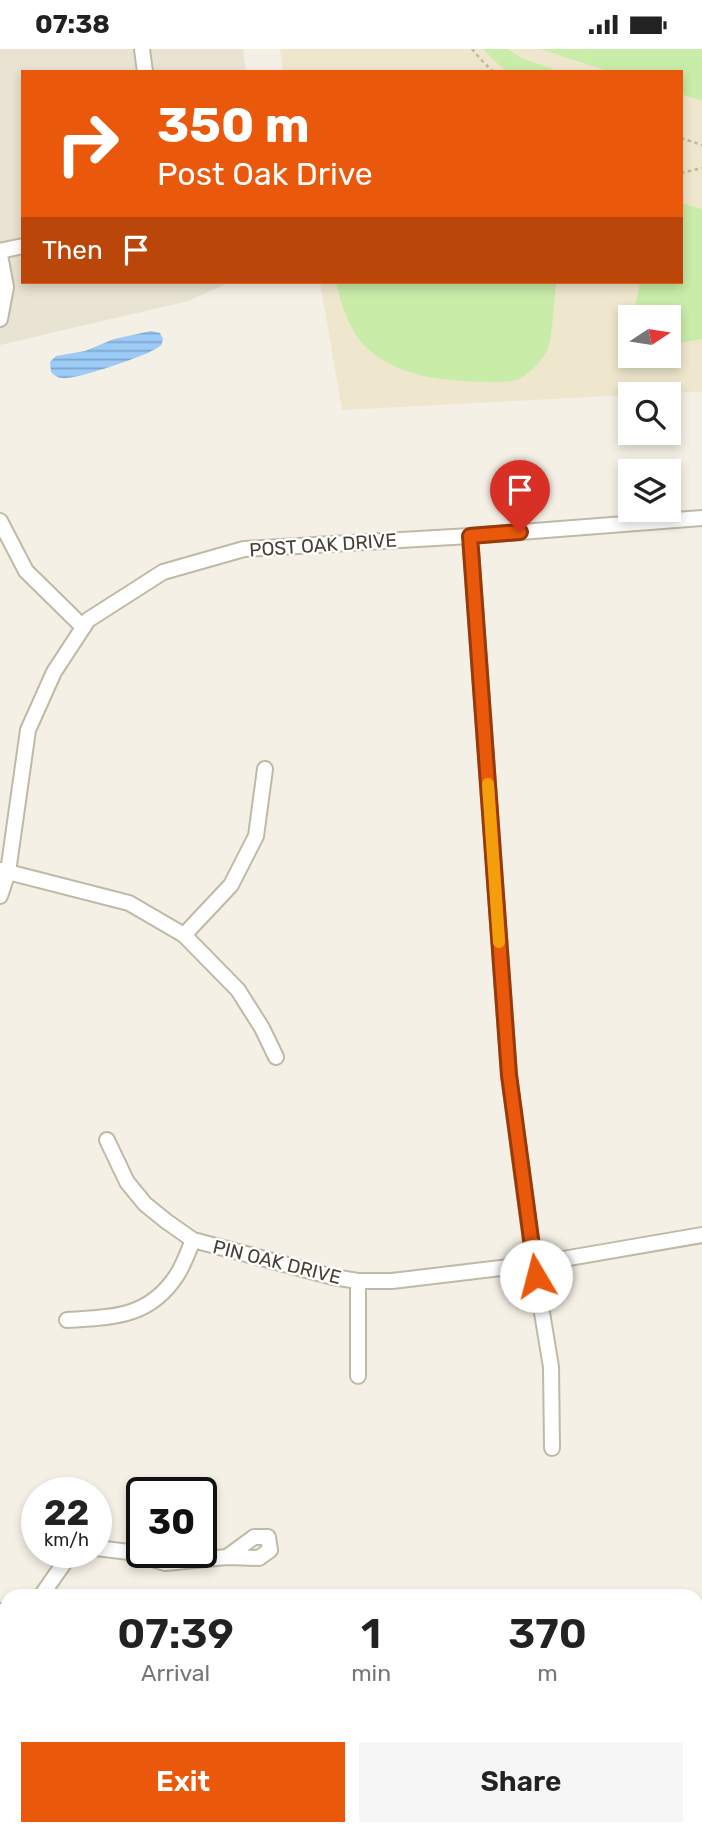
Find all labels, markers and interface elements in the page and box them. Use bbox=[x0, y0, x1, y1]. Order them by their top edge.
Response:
text: 07:38 bbox=[35, 9, 110, 40]
text: 350 m bbox=[157, 96, 310, 154]
icon: right bbox=[42, 98, 133, 189]
text: Post Oak Drive bbox=[157, 155, 373, 193]
icon: arrive bbox=[117, 231, 155, 269]
text: Then bbox=[42, 235, 103, 266]
north arrow bbox=[618, 305, 681, 367]
map controls bbox=[618, 305, 681, 522]
button: search bbox=[618, 382, 681, 445]
button: layers bbox=[618, 459, 681, 522]
pin bbox=[490, 460, 550, 532]
icon: arrive bbox=[501, 471, 539, 509]
street label: POST OAK DRIVE bbox=[248, 528, 398, 562]
street label: PIN OAK DRIVE bbox=[211, 1235, 343, 1289]
position arrow bbox=[499, 1239, 573, 1313]
speed limit sign: 30 bbox=[126, 1477, 217, 1568]
text: 22 bbox=[44, 1492, 89, 1534]
text: km/h bbox=[44, 1529, 89, 1551]
text: 07:39 bbox=[117, 1609, 234, 1659]
text: 1 bbox=[361, 1609, 381, 1659]
text: 370 bbox=[508, 1609, 587, 1659]
text: Arrival bbox=[141, 1659, 210, 1687]
text: min bbox=[351, 1659, 391, 1687]
text: m bbox=[537, 1659, 558, 1687]
button: Exit bbox=[21, 1742, 345, 1822]
button: Share bbox=[359, 1742, 683, 1822]

